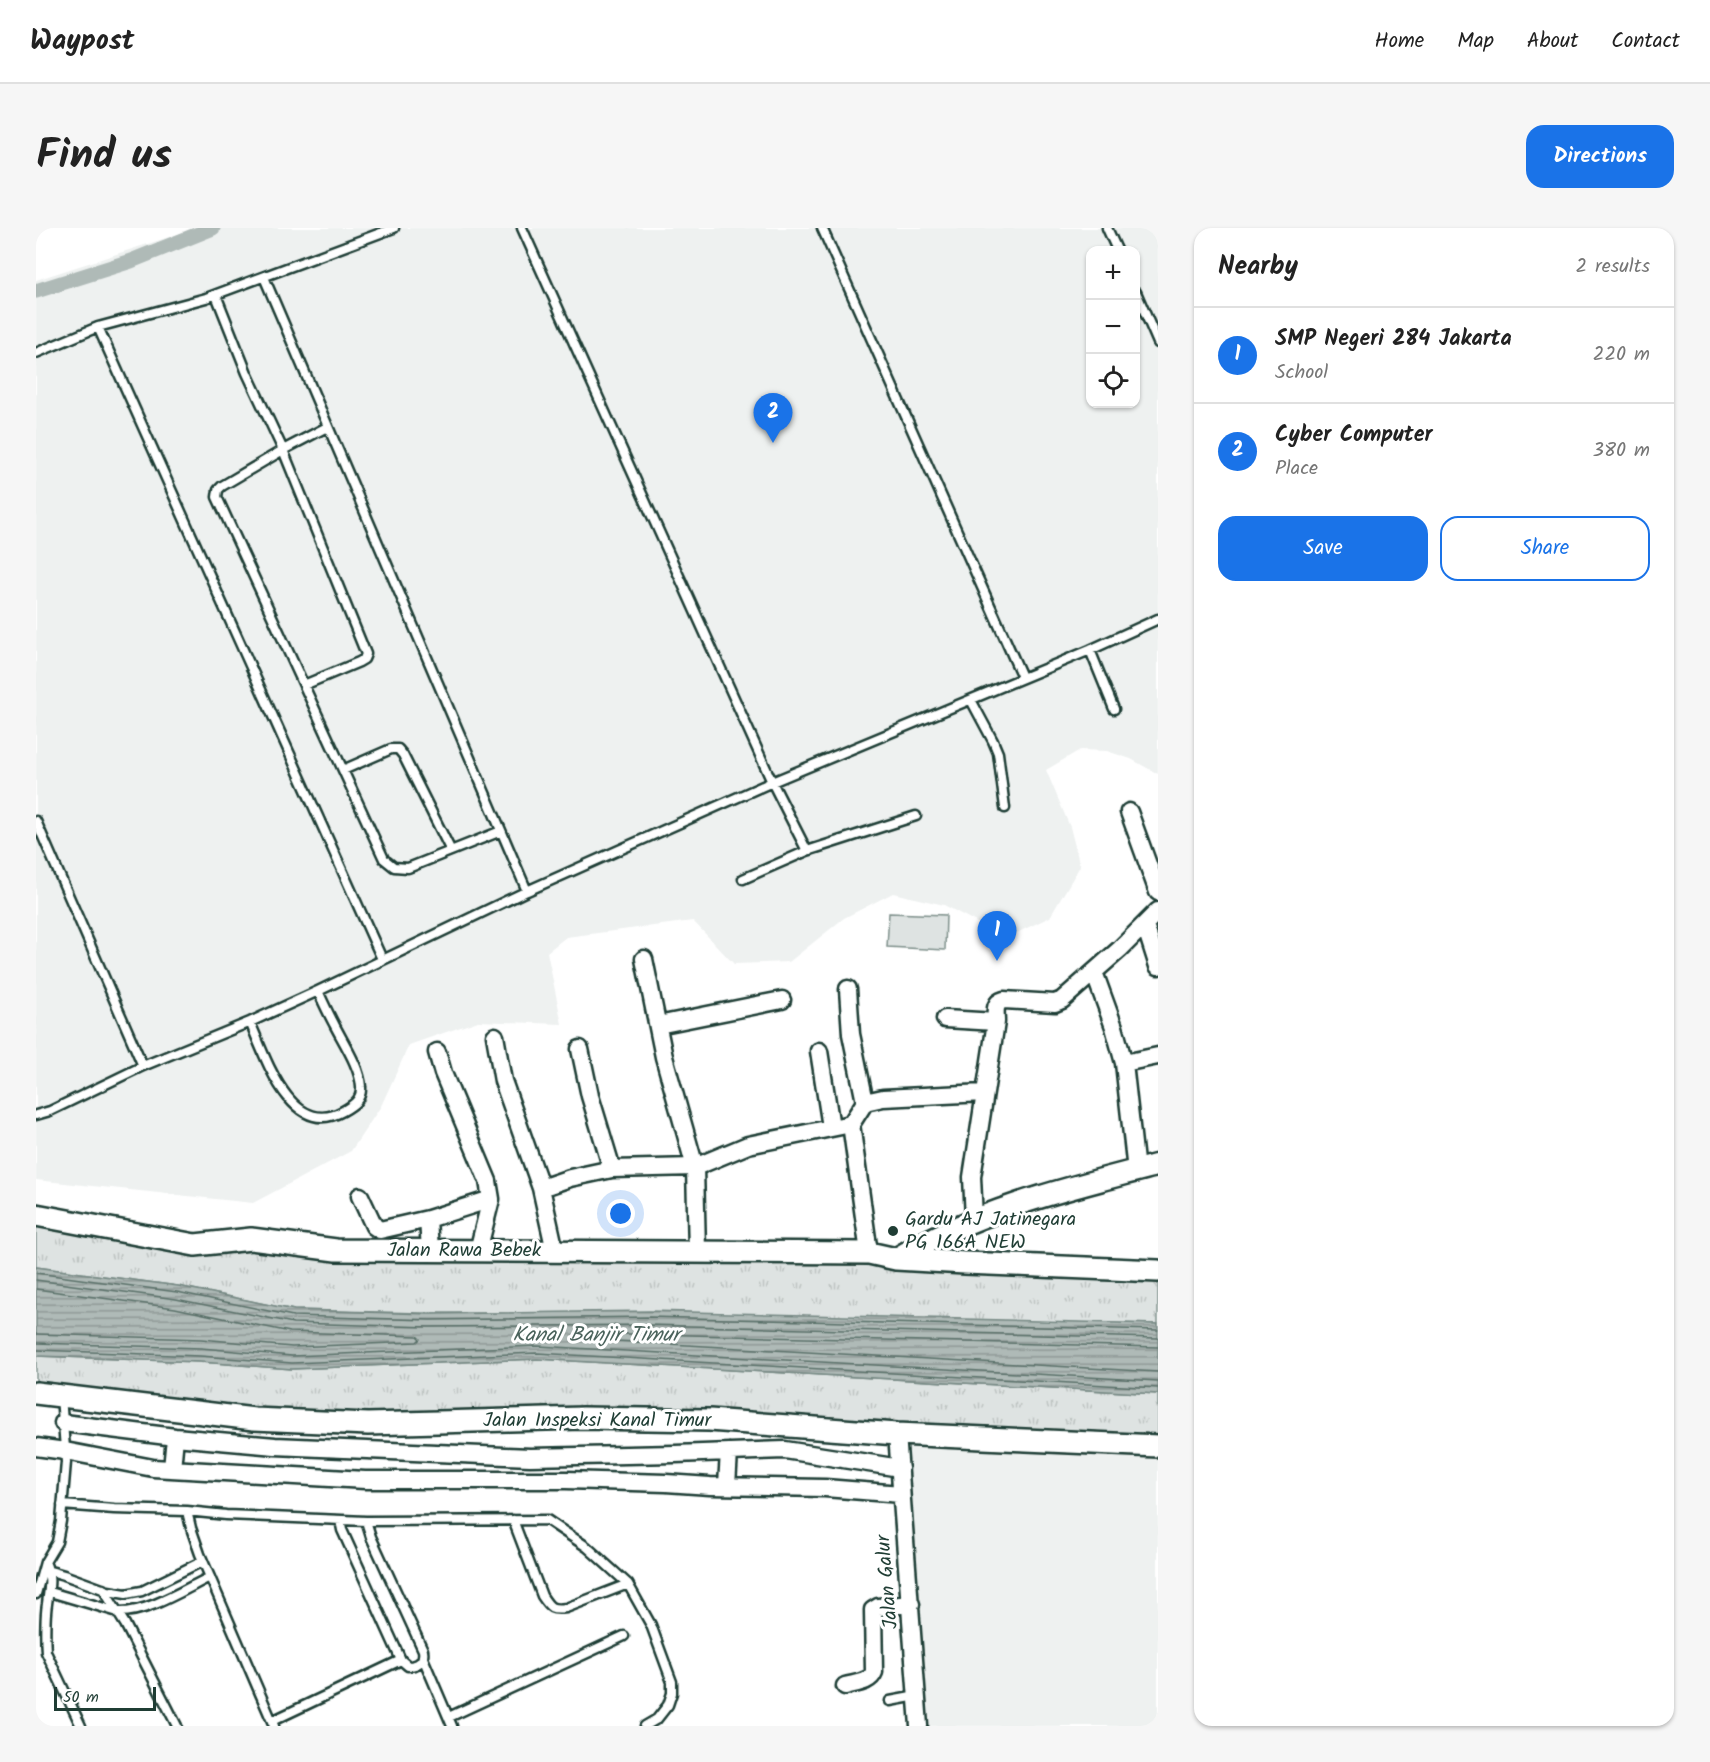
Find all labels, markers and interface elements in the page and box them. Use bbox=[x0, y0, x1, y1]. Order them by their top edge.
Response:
text: Waypost bbox=[30, 19, 134, 64]
text: Home bbox=[1375, 25, 1424, 58]
text: Map bbox=[1457, 25, 1494, 58]
text: About bbox=[1527, 25, 1578, 58]
text: Contact bbox=[1611, 25, 1680, 58]
text: Find us bbox=[36, 123, 172, 190]
button: Directions bbox=[1526, 125, 1674, 188]
map controls bbox=[1086, 246, 1140, 408]
button: + bbox=[1086, 246, 1140, 300]
text: Nearby bbox=[1218, 246, 1298, 288]
text: 2 results bbox=[1575, 251, 1650, 283]
button: − bbox=[1086, 300, 1140, 354]
text: SMP Negeri 284 Jakarta bbox=[1275, 322, 1512, 357]
text: 1 bbox=[1234, 339, 1241, 371]
text: 220 m bbox=[1593, 339, 1650, 371]
button: locate bbox=[1086, 354, 1140, 408]
text: School bbox=[1275, 357, 1328, 389]
pin: 2 bbox=[754, 394, 792, 443]
text: Cyber Computer bbox=[1275, 418, 1432, 453]
text: 2 bbox=[1232, 435, 1243, 467]
text: 380 m bbox=[1593, 435, 1650, 467]
text: Place bbox=[1275, 453, 1318, 485]
button: Save bbox=[1218, 516, 1428, 581]
button: Share bbox=[1440, 516, 1650, 581]
pin: 1 bbox=[978, 912, 1016, 961]
your location bbox=[606, 1199, 635, 1228]
place label: Gardu AJ Jatinegara PG 166A NEW bbox=[905, 1204, 1076, 1259]
marker: Gardu AJ Jatinegara PG 166A NEW bbox=[886, 1224, 900, 1238]
street label: Jalan Rawa Bebek bbox=[387, 1235, 542, 1267]
water label: Kanal Banjir Timur bbox=[513, 1319, 684, 1352]
street label: Jalan Inspeksi Kanal Timur bbox=[483, 1405, 712, 1437]
street label: Jalan Galur bbox=[868, 1532, 908, 1630]
scale bar bbox=[54, 1684, 156, 1712]
text: 50 m bbox=[63, 1685, 99, 1710]

